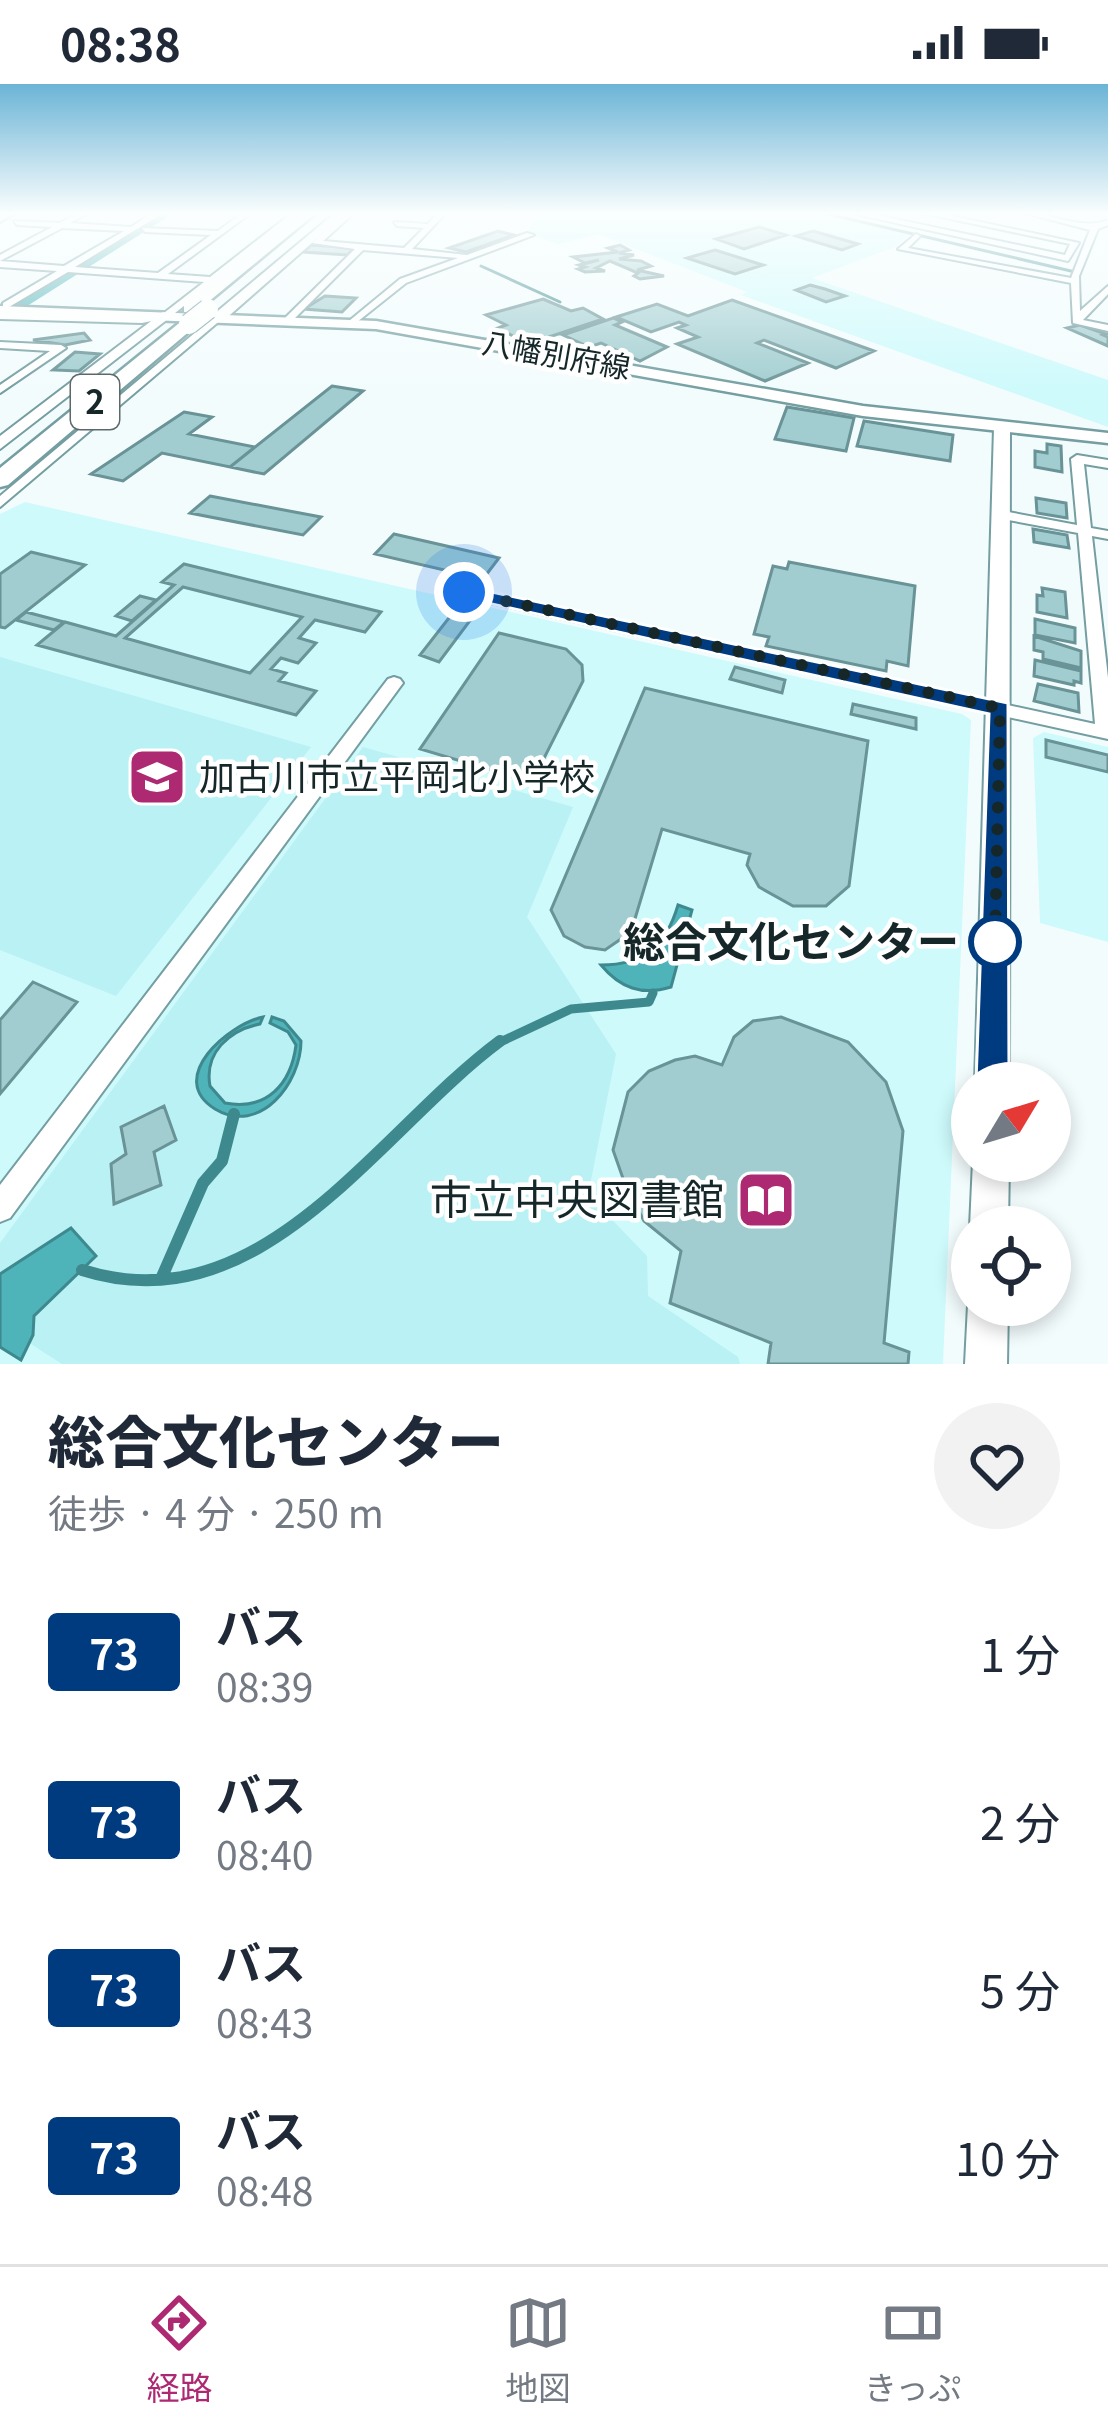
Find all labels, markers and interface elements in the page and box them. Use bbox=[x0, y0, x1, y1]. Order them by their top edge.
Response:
text: 08:38 bbox=[60, 10, 181, 75]
street label: 八幡別府線 bbox=[479, 318, 634, 388]
road number: 2 bbox=[71, 375, 119, 429]
your location bbox=[434, 562, 494, 622]
school or university icon: 加古川市立平岡北小学校 bbox=[126, 746, 188, 808]
place label: 加古川市立平岡北小学校 bbox=[199, 748, 595, 800]
place label: 総合文化センター bbox=[623, 908, 959, 969]
marker: 総合文化センター bbox=[970, 917, 1020, 967]
north arrow bbox=[951, 1062, 1071, 1182]
map controls bbox=[951, 1062, 1071, 1326]
place label: 市立中央図書館 bbox=[430, 1166, 724, 1227]
library icon: 市立中央図書館 bbox=[735, 1169, 797, 1231]
button: locate bbox=[951, 1206, 1071, 1326]
text: 総合文化センター bbox=[48, 1397, 504, 1479]
button: heart bbox=[934, 1403, 1060, 1529]
text: 徒歩 · 4 分 · 250 m bbox=[48, 1483, 384, 1539]
text: バス bbox=[216, 1592, 306, 1657]
text: 1 分 bbox=[980, 1620, 1060, 1685]
text: 73 bbox=[89, 1621, 139, 1682]
text: 08:39 bbox=[216, 1657, 313, 1713]
text: バス bbox=[216, 1760, 306, 1825]
text: 2 分 bbox=[980, 1788, 1060, 1853]
text: 73 bbox=[89, 1789, 139, 1850]
text: 08:40 bbox=[216, 1825, 313, 1881]
text: バス bbox=[216, 1928, 306, 1993]
text: 5 分 bbox=[980, 1956, 1060, 2021]
text: 73 bbox=[89, 1957, 139, 2018]
text: 08:43 bbox=[216, 1993, 313, 2049]
text: バス bbox=[216, 2096, 306, 2161]
text: 10 分 bbox=[955, 2124, 1060, 2189]
text: 73 bbox=[89, 2125, 139, 2186]
text: 08:48 bbox=[216, 2161, 313, 2217]
tab: 経路 bbox=[146, 2290, 212, 2410]
tab: 地図 bbox=[505, 2290, 571, 2410]
tab: きっぷ bbox=[864, 2290, 962, 2410]

